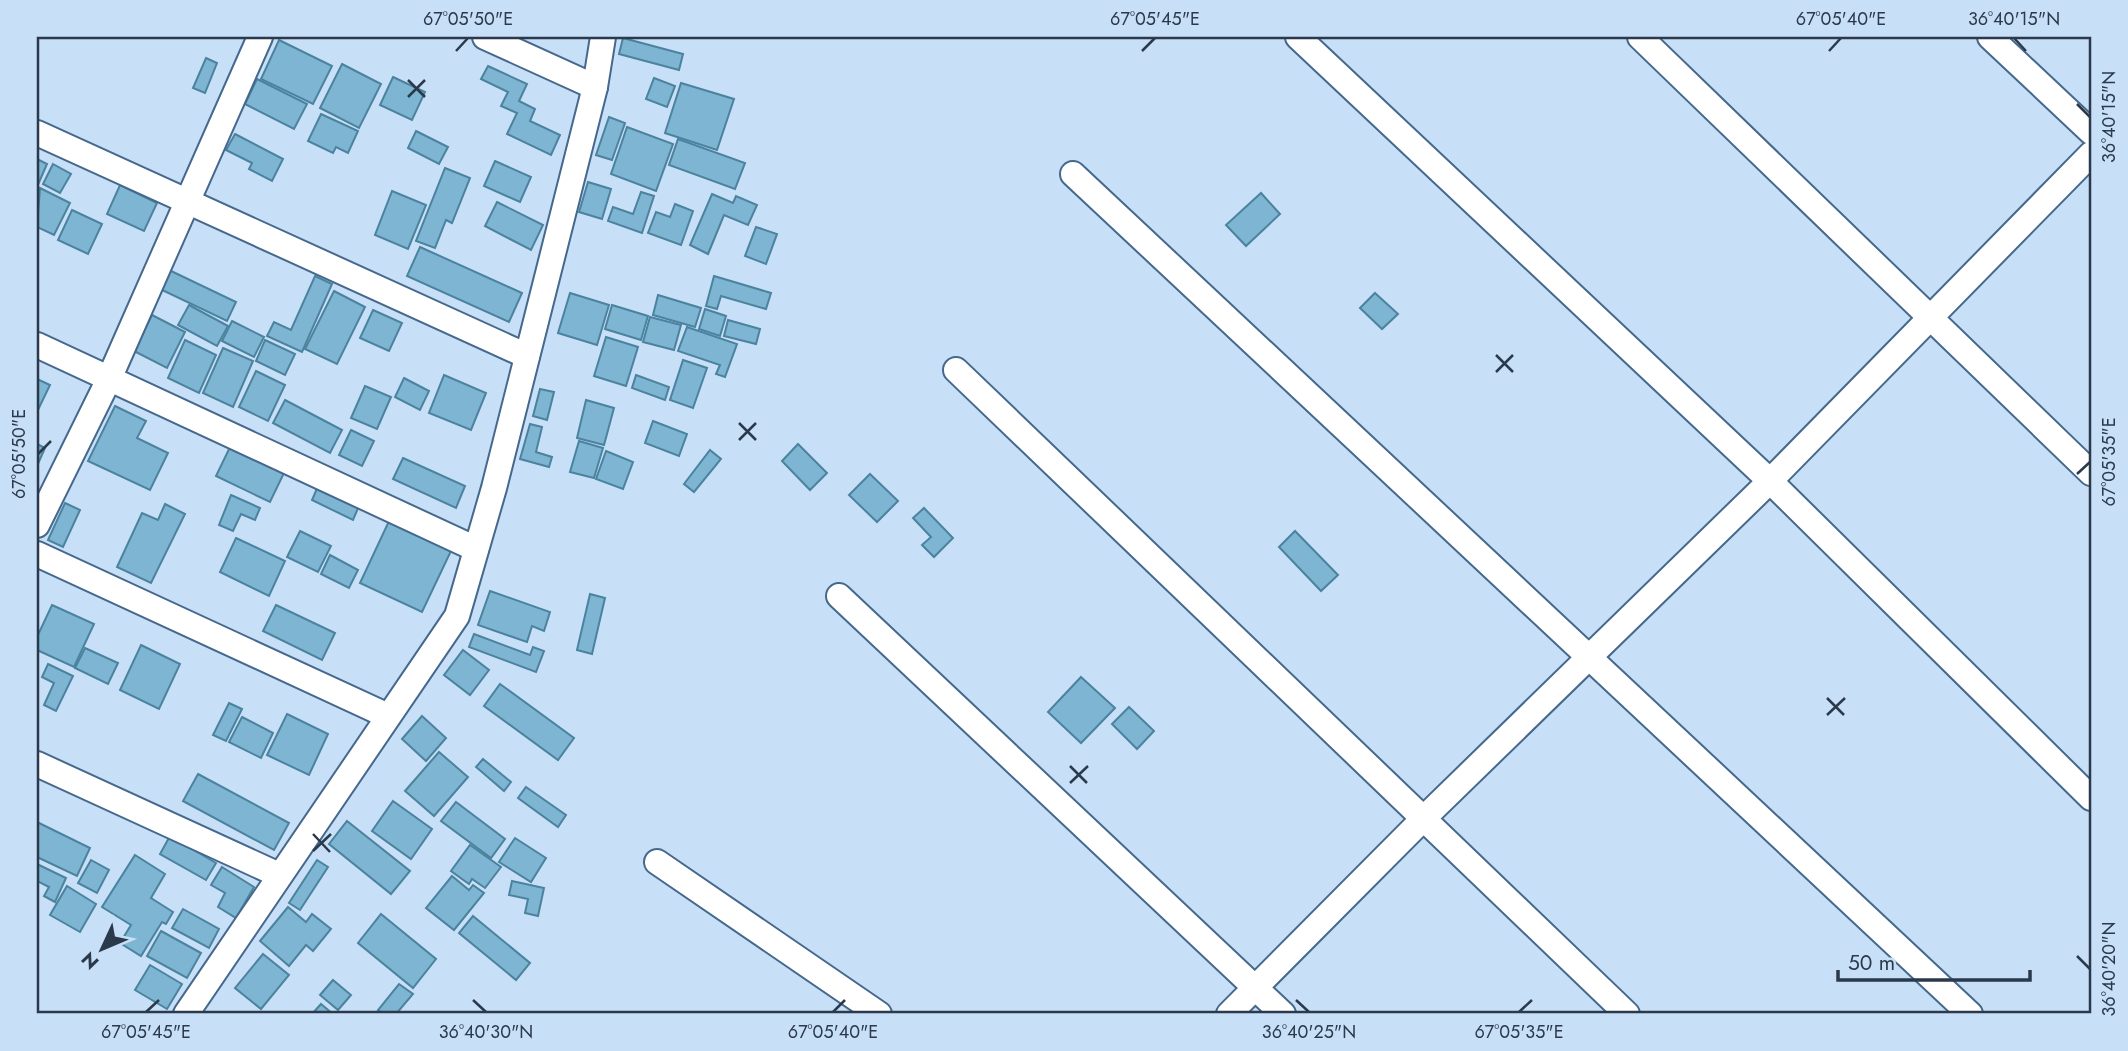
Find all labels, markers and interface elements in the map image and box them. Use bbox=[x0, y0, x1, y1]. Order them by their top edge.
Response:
text: 67°05'50"E bbox=[423, 6, 513, 32]
text: 67°05'45"E bbox=[1110, 6, 1200, 32]
text: 67°05'40"E bbox=[1796, 6, 1886, 32]
text: 36°40'15"N bbox=[1968, 6, 2060, 32]
text: 36°40'15"N bbox=[2096, 71, 2122, 163]
text: 67°05'50"E bbox=[6, 409, 32, 499]
text: 67°05'35"E bbox=[2096, 417, 2122, 507]
north arrow bbox=[66, 914, 136, 984]
text: 36°40'20"N bbox=[2096, 922, 2122, 1017]
scale bar bbox=[1838, 939, 2030, 983]
text: N bbox=[75, 946, 105, 975]
text: 50 m bbox=[1848, 948, 1895, 978]
text: 67°05'45"E bbox=[101, 1019, 191, 1045]
text: 36°40'30"N bbox=[439, 1019, 533, 1045]
text: 67°05'40"E bbox=[788, 1019, 878, 1045]
text: 36°40'25"N bbox=[1262, 1019, 1356, 1045]
text: 67°05'35"E bbox=[1474, 1019, 1564, 1045]

